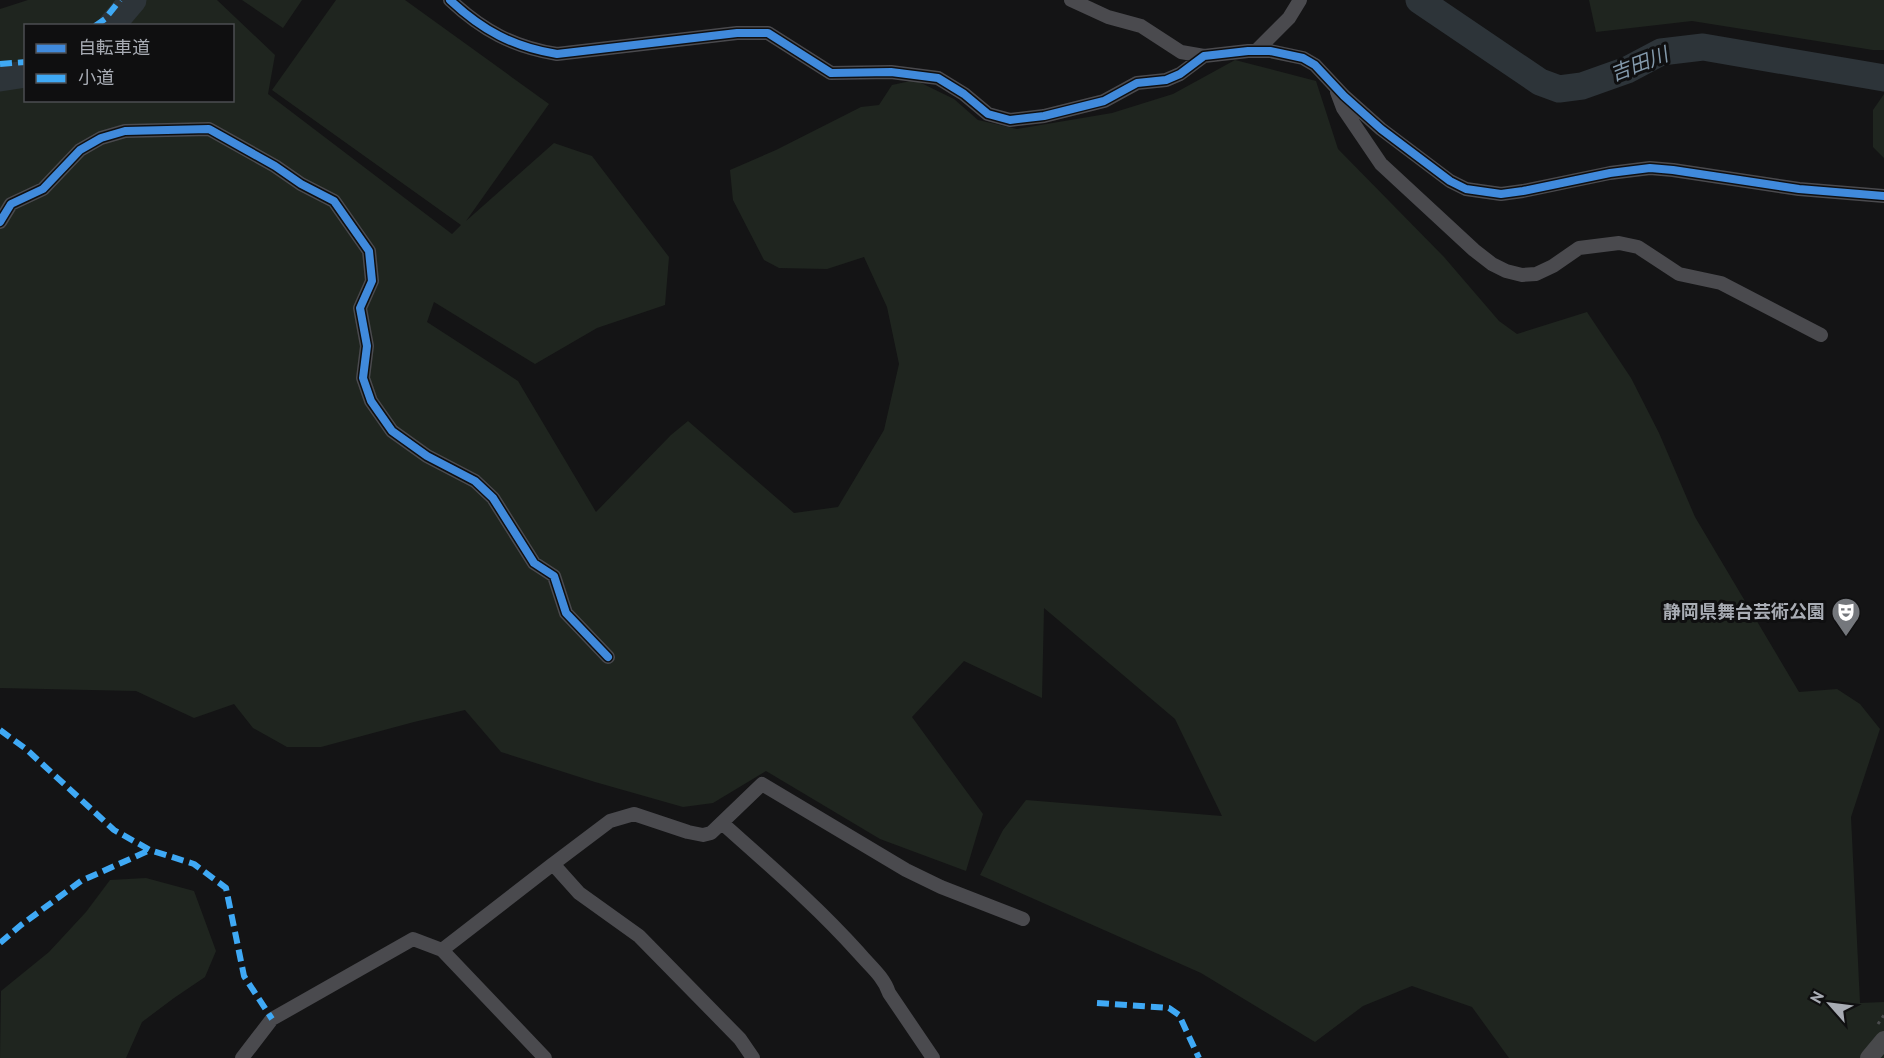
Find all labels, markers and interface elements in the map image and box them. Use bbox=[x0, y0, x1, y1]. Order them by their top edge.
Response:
legend bbox=[24, 24, 234, 102]
text: 自転車道 bbox=[78, 36, 150, 59]
water label: 吉田川 bbox=[1606, 40, 1674, 87]
text: 小道 bbox=[78, 66, 114, 89]
theatre icon: 静岡県舞台芸術公園 bbox=[1830, 596, 1862, 638]
place label: 静岡県舞台芸術公園 bbox=[1663, 600, 1825, 623]
north arrow bbox=[1800, 974, 1860, 1034]
text: N bbox=[1805, 988, 1828, 1006]

